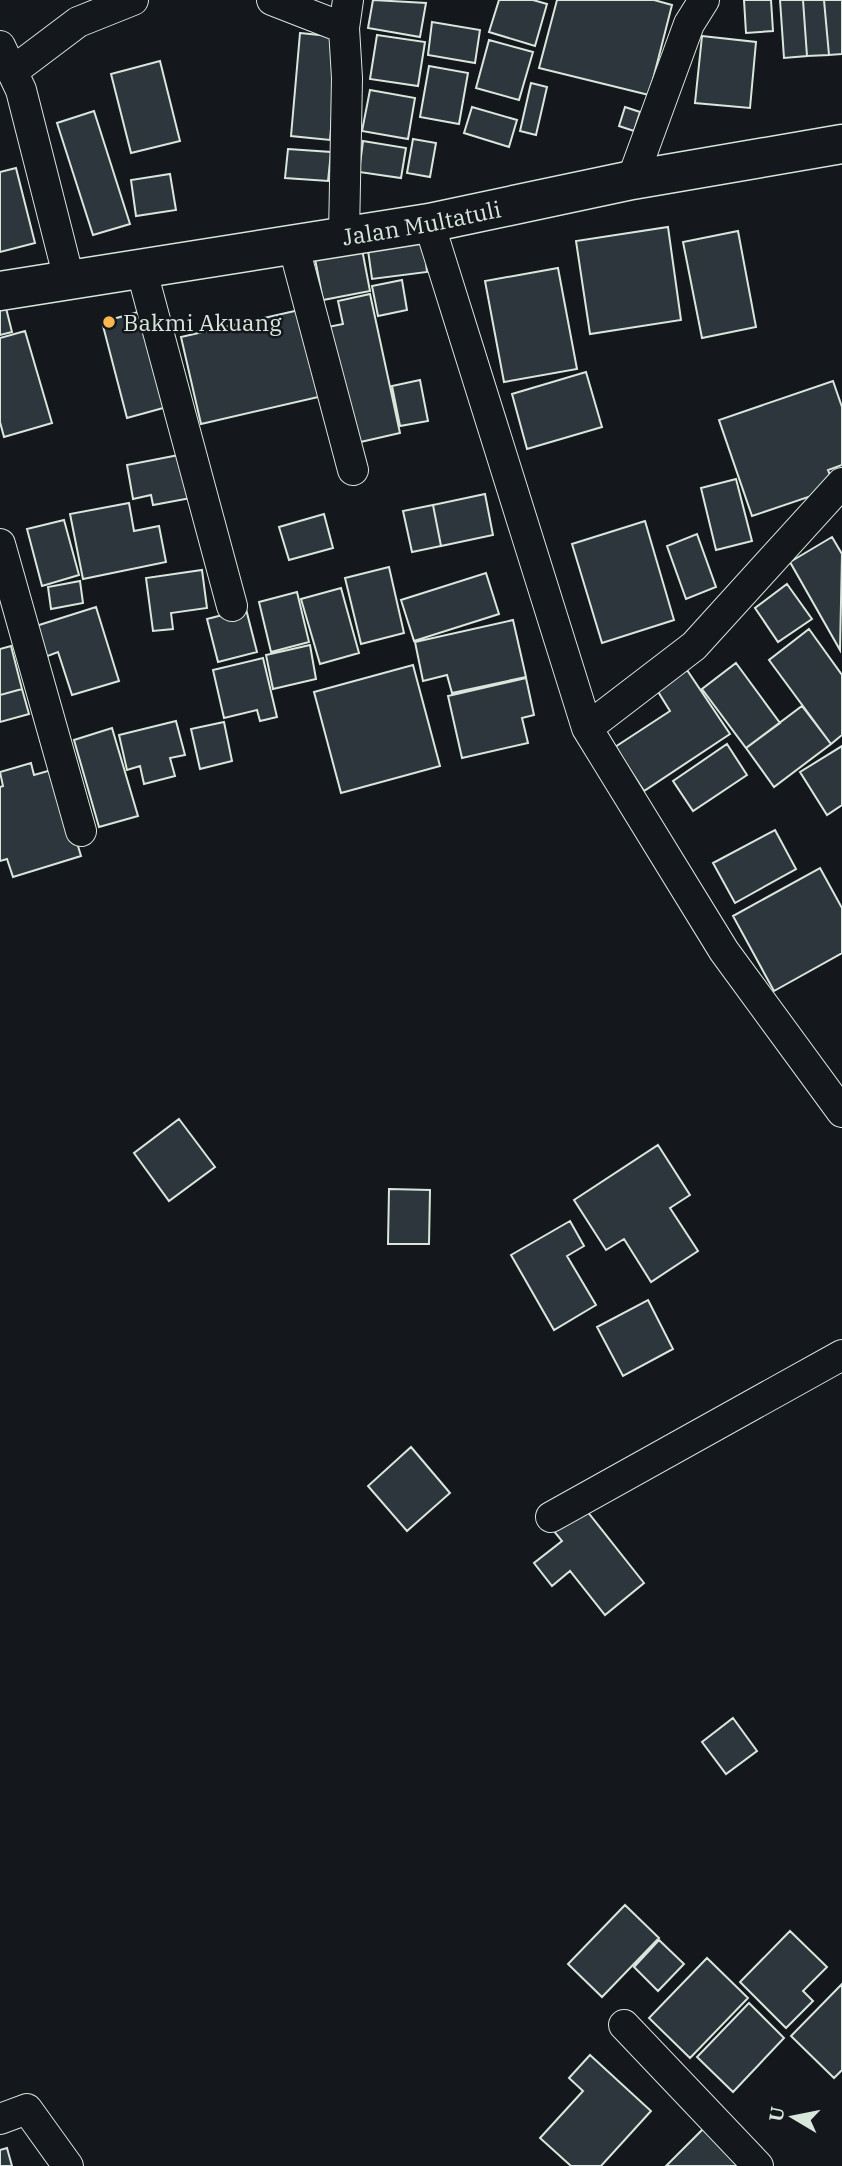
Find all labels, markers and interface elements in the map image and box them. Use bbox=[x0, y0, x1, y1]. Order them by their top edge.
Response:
street label: Jalan Multatuli bbox=[340, 193, 504, 252]
place label: Bakmi Akuang bbox=[123, 307, 282, 337]
marker: Bakmi Akuang bbox=[101, 314, 117, 330]
north arrow bbox=[758, 2082, 828, 2152]
text: U bbox=[763, 2105, 789, 2123]

